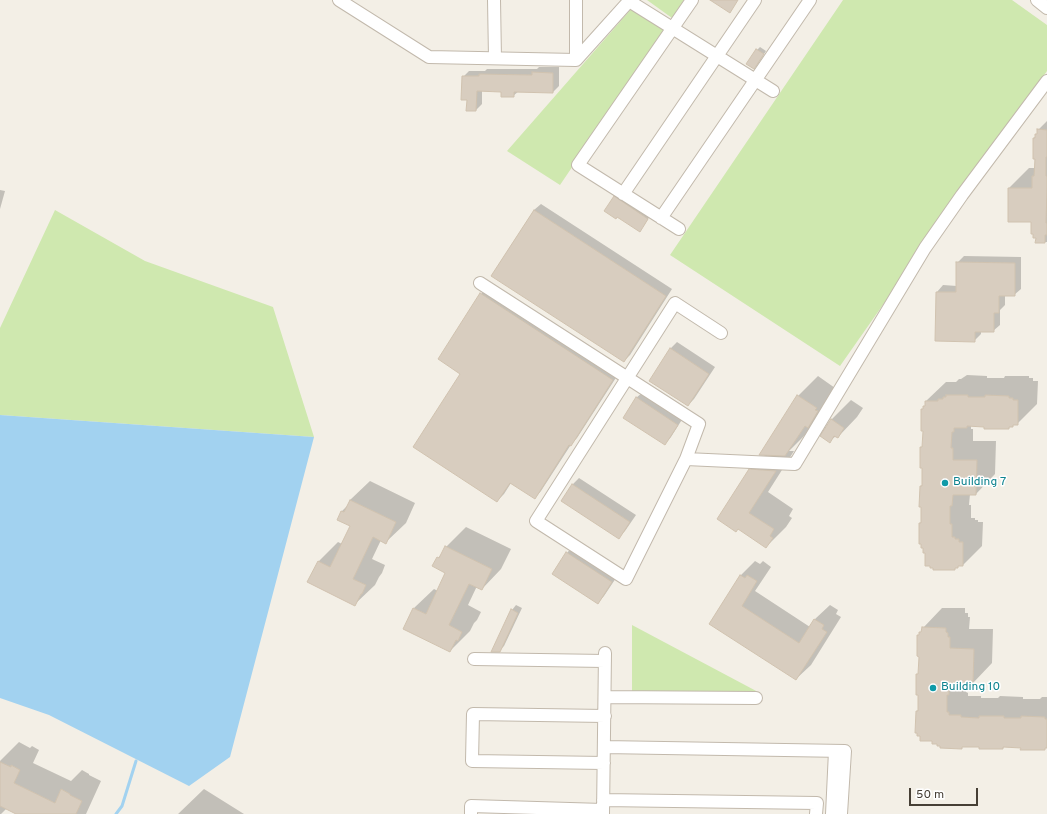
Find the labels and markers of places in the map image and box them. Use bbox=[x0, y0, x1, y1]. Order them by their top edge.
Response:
place label: Building 7 bbox=[953, 476, 1006, 490]
marker: Building 7 bbox=[940, 478, 950, 488]
place label: Building 10 bbox=[941, 681, 1000, 695]
marker: Building 10 bbox=[928, 683, 938, 693]

